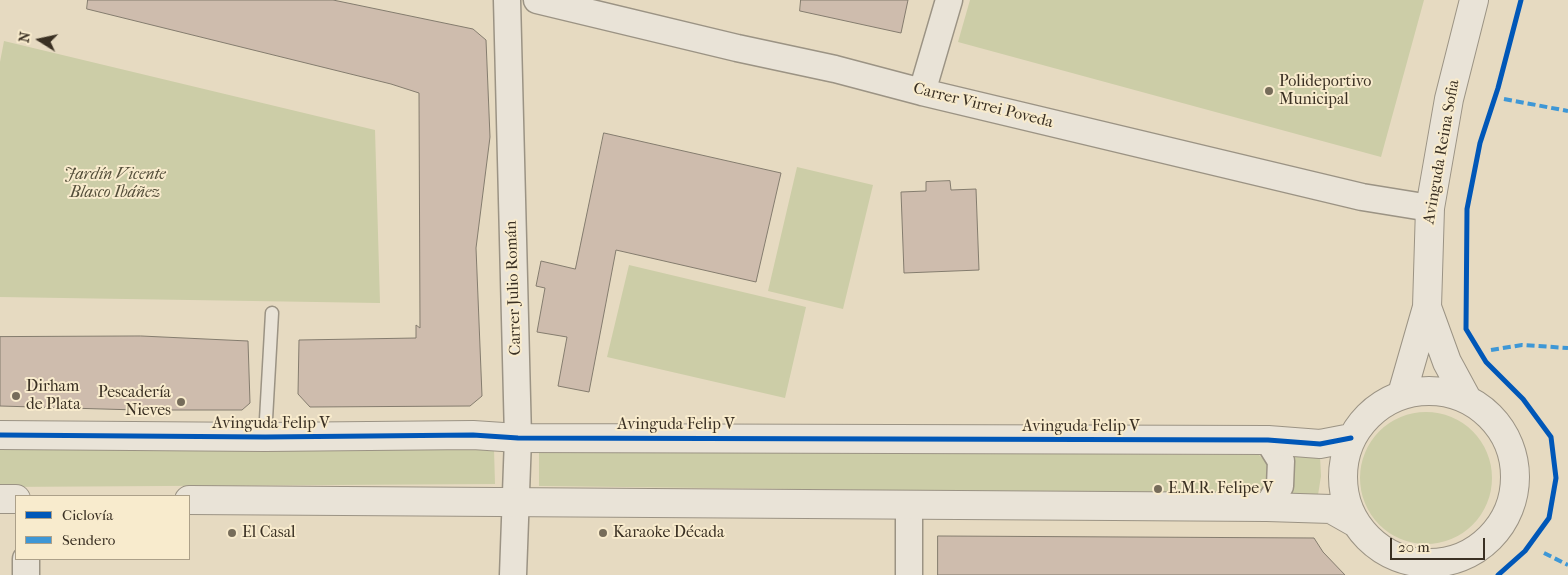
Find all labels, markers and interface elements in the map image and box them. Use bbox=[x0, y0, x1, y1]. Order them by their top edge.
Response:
north arrow bbox=[15, 15, 65, 65]
text: N bbox=[15, 31, 34, 44]
place label: Polideportivo Municipal bbox=[1279, 72, 1371, 110]
street label: Avinguda Reina Sofia bbox=[1420, 78, 1464, 226]
street label: Carrer Virrei Poveda bbox=[911, 79, 1055, 133]
marker: Polideportivo Municipal bbox=[1263, 85, 1275, 97]
park label: Jardín Vicente Blasco Ibáñez bbox=[64, 165, 166, 203]
street label: Carrer Julio Román bbox=[502, 220, 526, 356]
place label: Dirham de Plata bbox=[26, 377, 81, 415]
place label: Pescadería Nieves bbox=[98, 383, 171, 421]
marker: Dirham de Plata bbox=[10, 390, 22, 402]
marker: Pescadería Nieves bbox=[175, 396, 187, 408]
street label: Avinguda Felip V bbox=[212, 414, 330, 434]
street label: Avinguda Felip V bbox=[617, 415, 735, 435]
street label: Avinguda Felip V bbox=[1022, 417, 1140, 437]
place label: E.M.R. Felipe V bbox=[1168, 479, 1273, 499]
marker: E.M.R. Felipe V bbox=[1152, 483, 1164, 495]
legend bbox=[15, 495, 190, 560]
text: Ciclovía bbox=[62, 506, 113, 524]
place label: El Casal bbox=[242, 523, 296, 543]
place label: Karaoke Década bbox=[613, 523, 724, 543]
marker: El Casal bbox=[226, 527, 238, 539]
marker: Karaoke Década bbox=[597, 527, 609, 539]
scale bar bbox=[1393, 528, 1488, 560]
text: Sendero bbox=[62, 531, 115, 549]
text: 20 m bbox=[1398, 538, 1430, 556]

